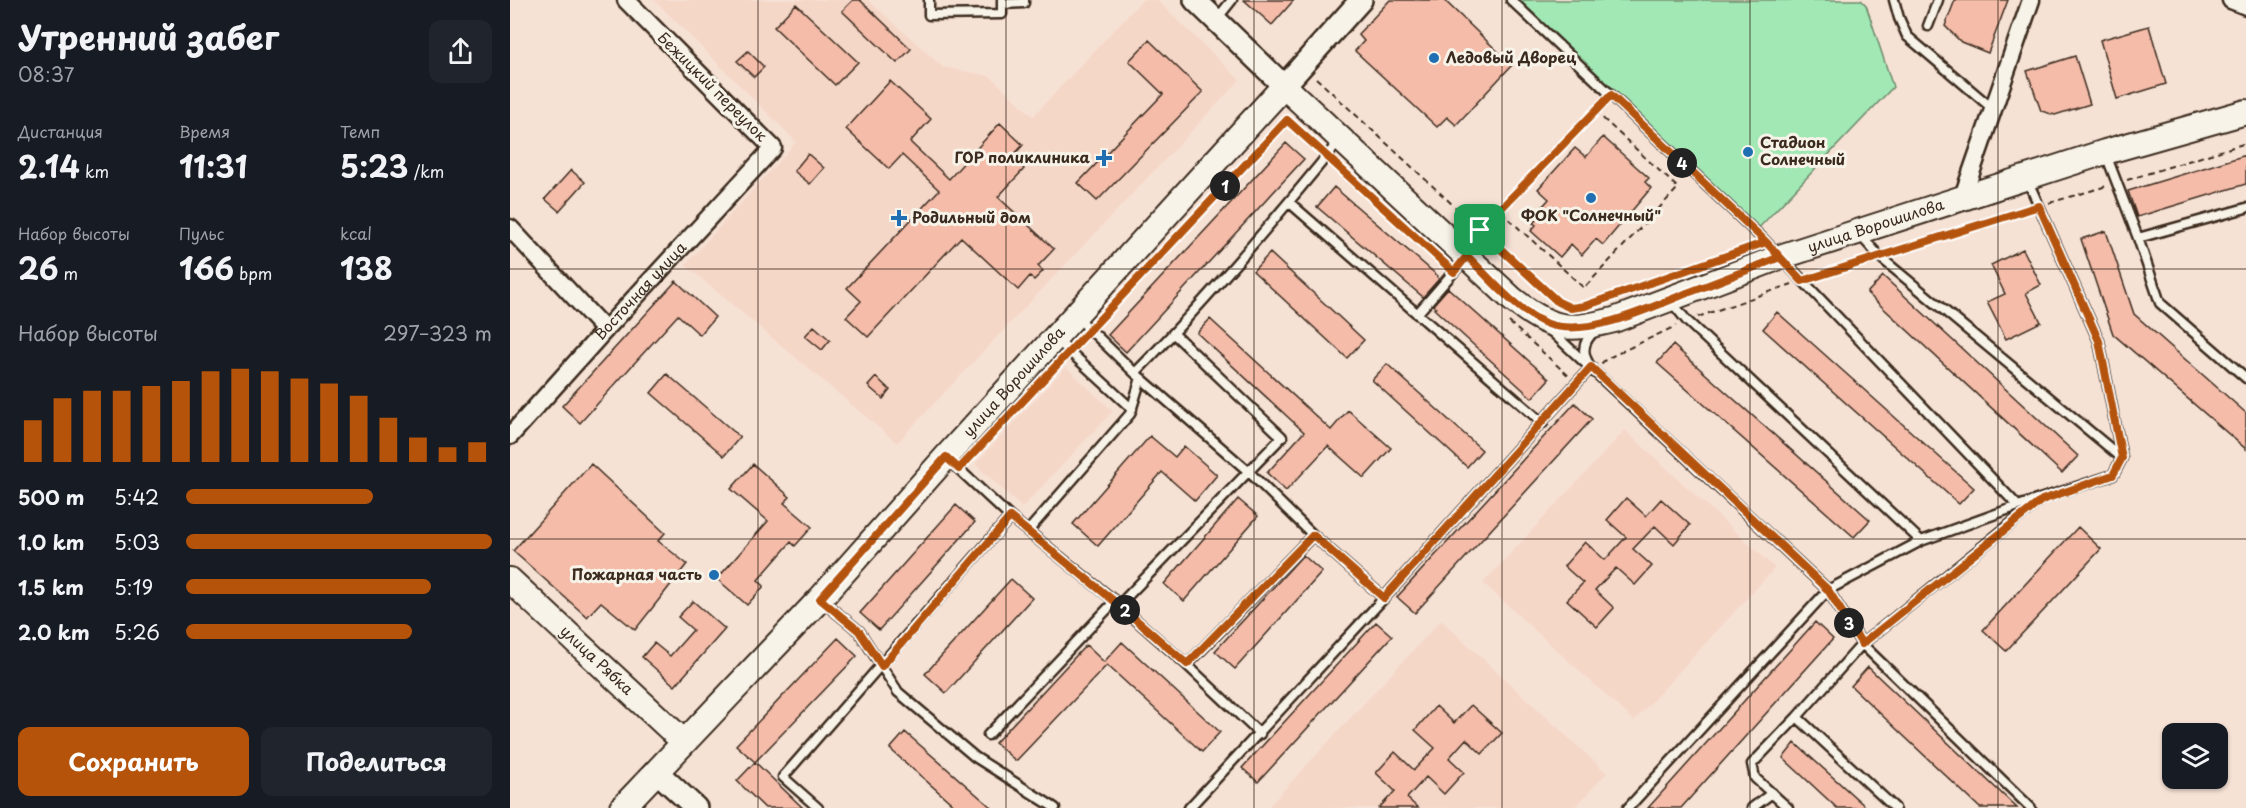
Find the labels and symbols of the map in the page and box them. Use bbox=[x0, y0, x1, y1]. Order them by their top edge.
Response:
street label: Бежицкий переулок bbox=[653, 26, 773, 146]
place label: Ледовый Дворец bbox=[1446, 45, 1577, 68]
marker: Ледовый Дворец bbox=[1427, 51, 1441, 65]
place label: Стадион Солнечный bbox=[1760, 130, 1845, 170]
place label: ГОР поликлиника bbox=[954, 145, 1091, 168]
marker: Стадион Солнечный bbox=[1741, 145, 1755, 159]
pin: 4 bbox=[1667, 148, 1697, 178]
marker: ГОР поликлиника bbox=[1095, 149, 1113, 167]
pin: 1 bbox=[1210, 171, 1240, 201]
marker: ФОК "Солнечный" bbox=[1584, 191, 1598, 205]
street label: улица Ворошилова bbox=[1804, 192, 1947, 257]
place label: ФОК "Солнечный" bbox=[1521, 203, 1661, 226]
pin bbox=[1454, 204, 1505, 255]
place label: Родильный дом bbox=[912, 205, 1031, 228]
marker: Родильный дом bbox=[890, 209, 908, 227]
street label: Восточная улица bbox=[588, 236, 691, 345]
street label: улица Ворошилова bbox=[957, 320, 1070, 441]
place label: Пожарная часть bbox=[572, 562, 702, 585]
marker: Пожарная часть bbox=[707, 568, 721, 582]
pin: 2 bbox=[1110, 595, 1140, 625]
pin: 3 bbox=[1834, 608, 1864, 638]
street label: улица Рябка bbox=[555, 619, 640, 700]

